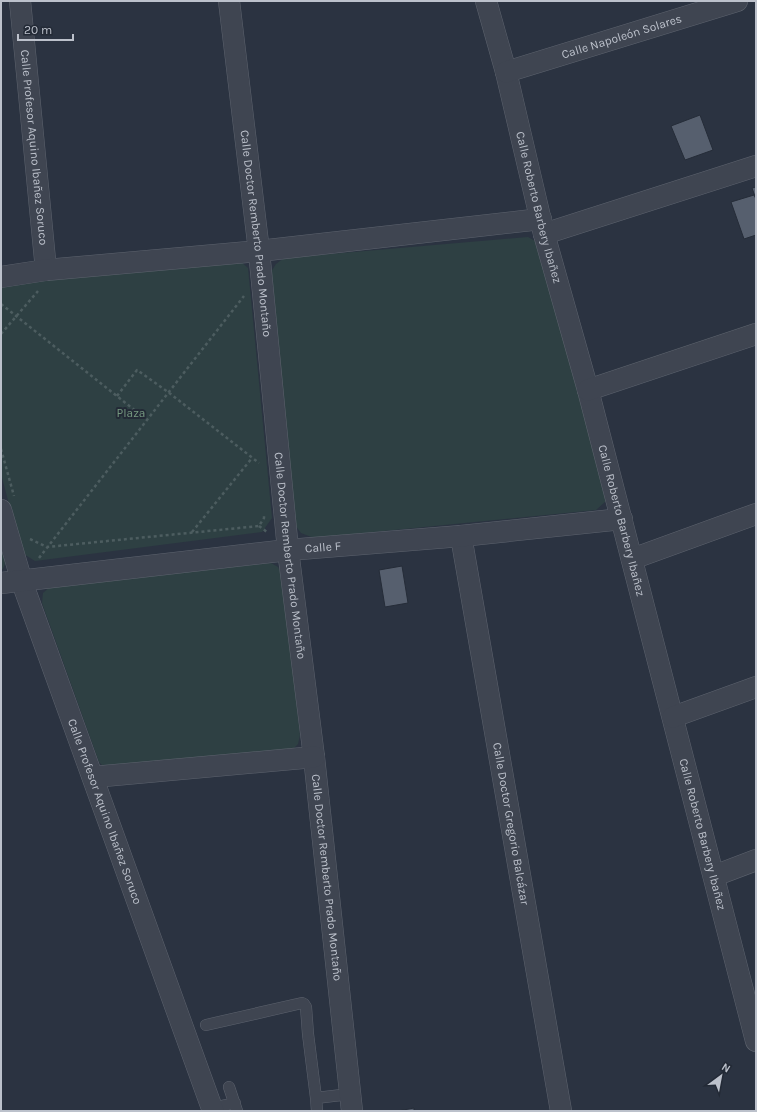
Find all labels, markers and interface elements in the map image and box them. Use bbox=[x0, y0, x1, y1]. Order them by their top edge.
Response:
street label: Calle Napoleón Solares bbox=[560, 11, 683, 62]
scale bar bbox=[18, 16, 73, 42]
text: 20 m bbox=[24, 23, 52, 37]
street label: Calle Profesor Aquino Ibañez Soruco bbox=[18, 49, 51, 246]
street label: Calle Doctor Remberto Prado Montaño bbox=[238, 129, 274, 338]
street label: Calle Roberto Barbery Ibañez bbox=[513, 130, 565, 285]
park label: Plaza bbox=[117, 406, 145, 420]
street label: Calle Roberto Barbery Ibañez bbox=[595, 443, 648, 598]
street label: Calle Doctor Remberto Prado Montaño bbox=[272, 452, 309, 660]
street label: Calle F bbox=[304, 539, 342, 556]
street label: Calle Profesor Aquino Ibañez Soruco bbox=[65, 717, 145, 906]
street label: Calle Doctor Gregorio Balcázar bbox=[490, 741, 532, 907]
street label: Calle Roberto Barbery Ibañez bbox=[676, 757, 729, 912]
street label: Calle Doctor Remberto Prado Montaño bbox=[309, 773, 345, 982]
north arrow bbox=[701, 1056, 741, 1096]
text: N bbox=[719, 1060, 733, 1076]

